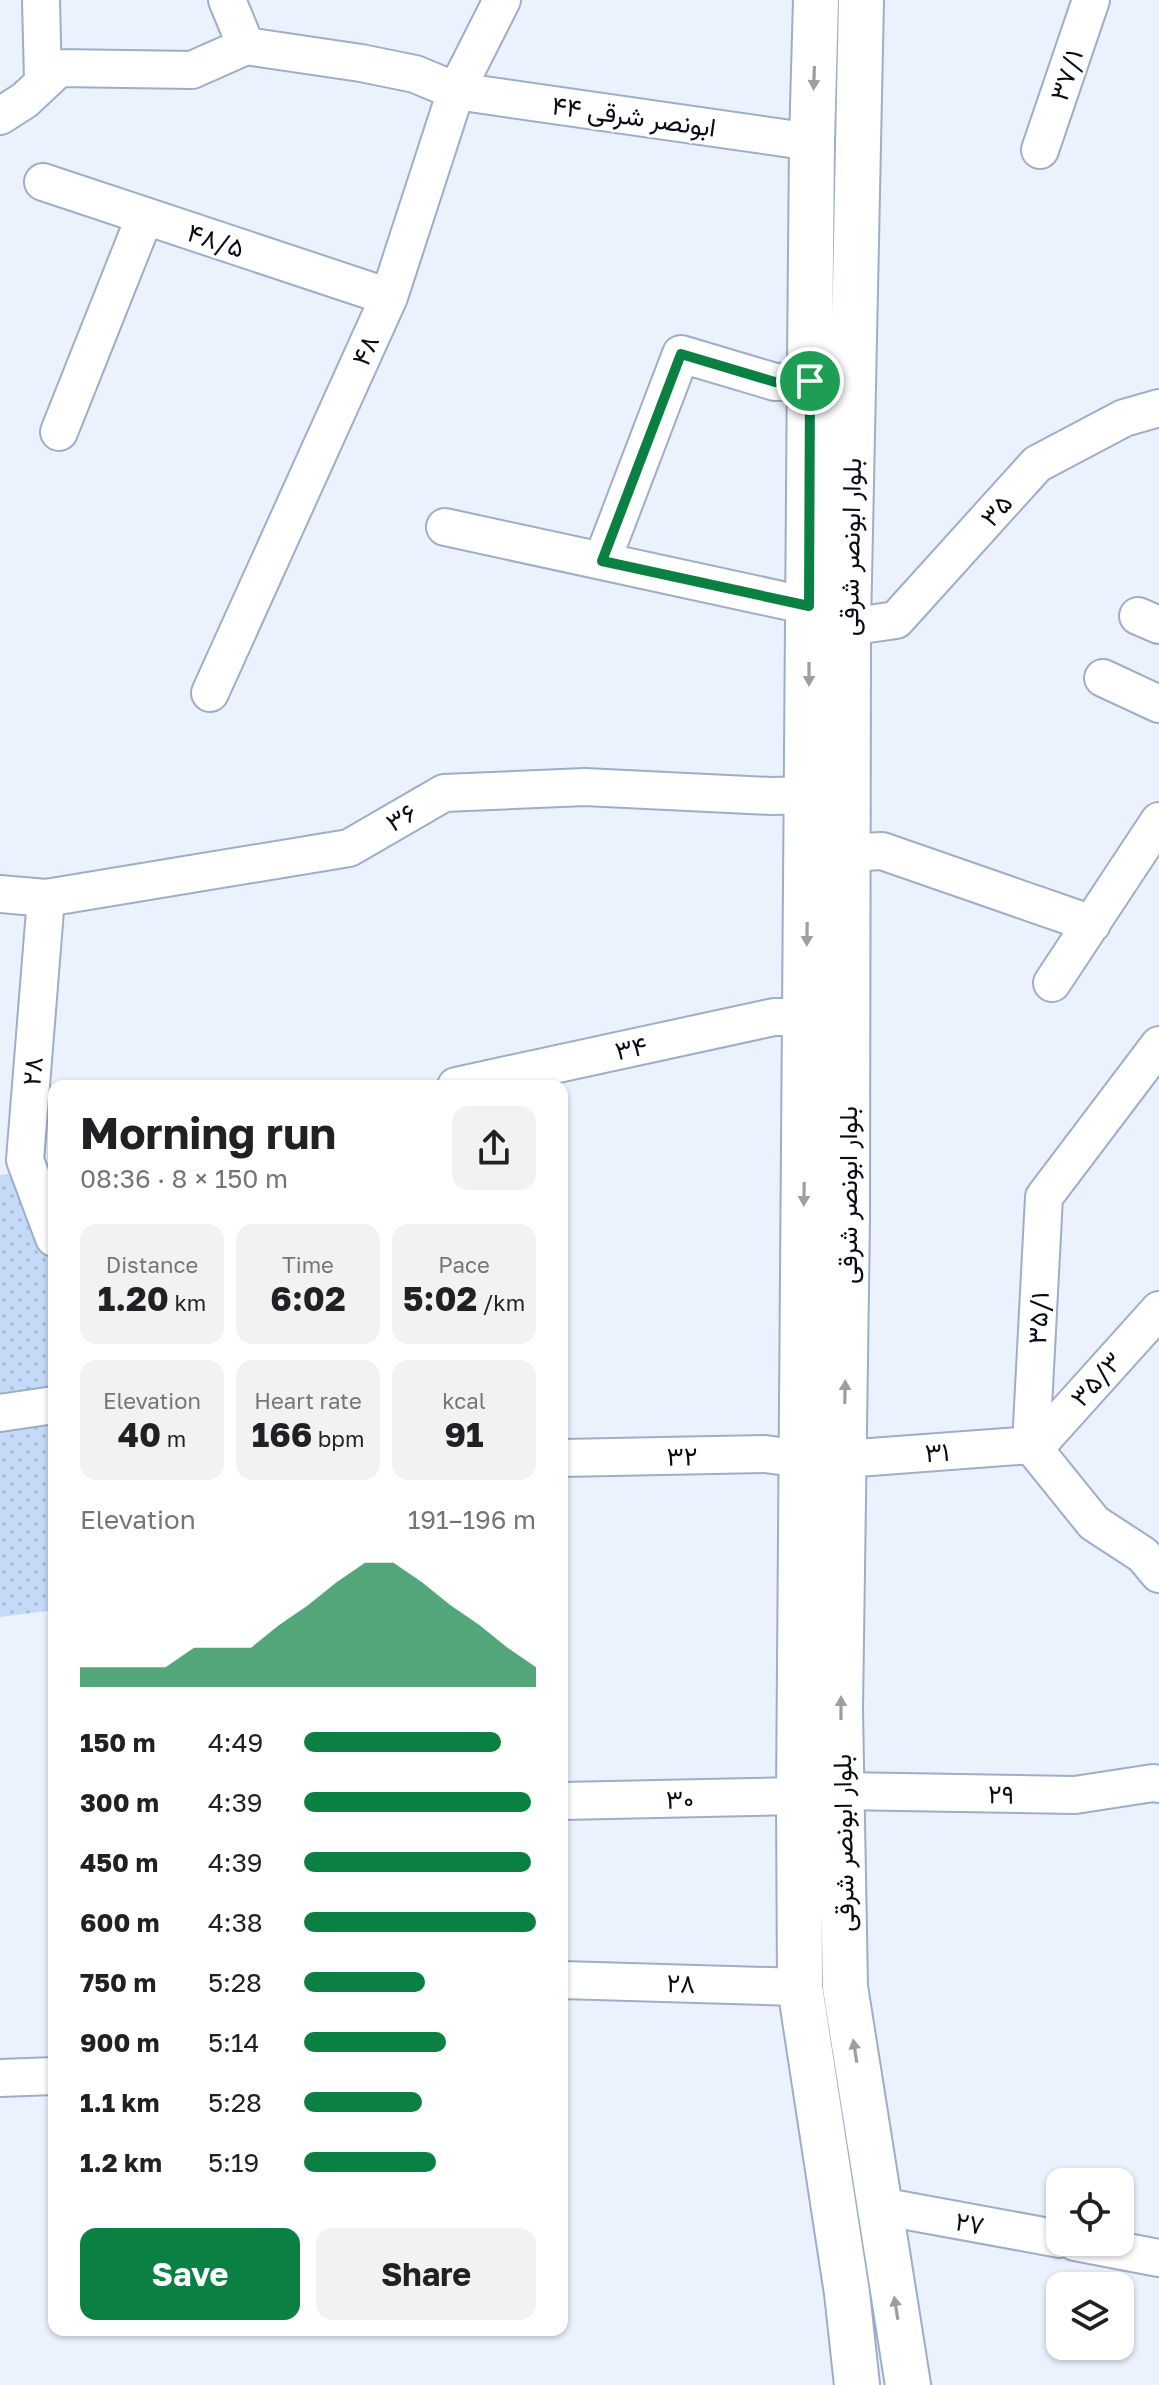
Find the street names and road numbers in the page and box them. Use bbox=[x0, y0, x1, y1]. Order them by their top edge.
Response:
street label: ۳۷/۱ bbox=[1043, 45, 1089, 105]
street label: ابونصر شرقی ۴۴ bbox=[550, 89, 718, 144]
street label: ۴۸/۵ bbox=[184, 216, 248, 264]
street label: ۴۸ bbox=[345, 330, 385, 370]
street label: بلوار ابونصر شرقی bbox=[833, 458, 868, 636]
street label: ۳۵ bbox=[974, 488, 1018, 532]
street label: ۳۶ bbox=[380, 796, 422, 838]
street label: ۳۴ bbox=[612, 1030, 650, 1066]
street label: ۲۸ bbox=[15, 1055, 49, 1087]
street label: بلوار ابونصر شرقی bbox=[832, 1106, 864, 1284]
street label: ۳۵/۱ bbox=[1021, 1291, 1055, 1345]
street label: ۳۵/۳ bbox=[1064, 1346, 1128, 1412]
street label: ۳۱ bbox=[924, 1436, 950, 1468]
street label: ۳۲ bbox=[666, 1440, 698, 1472]
street label: بلوار ابونصر شرقی bbox=[826, 1754, 861, 1932]
street label: ۲۹ bbox=[988, 1778, 1014, 1810]
street label: ۳۰ bbox=[666, 1783, 694, 1815]
street label: ۲۸ bbox=[666, 1967, 696, 1999]
street label: ۲۷ bbox=[953, 2205, 987, 2241]

